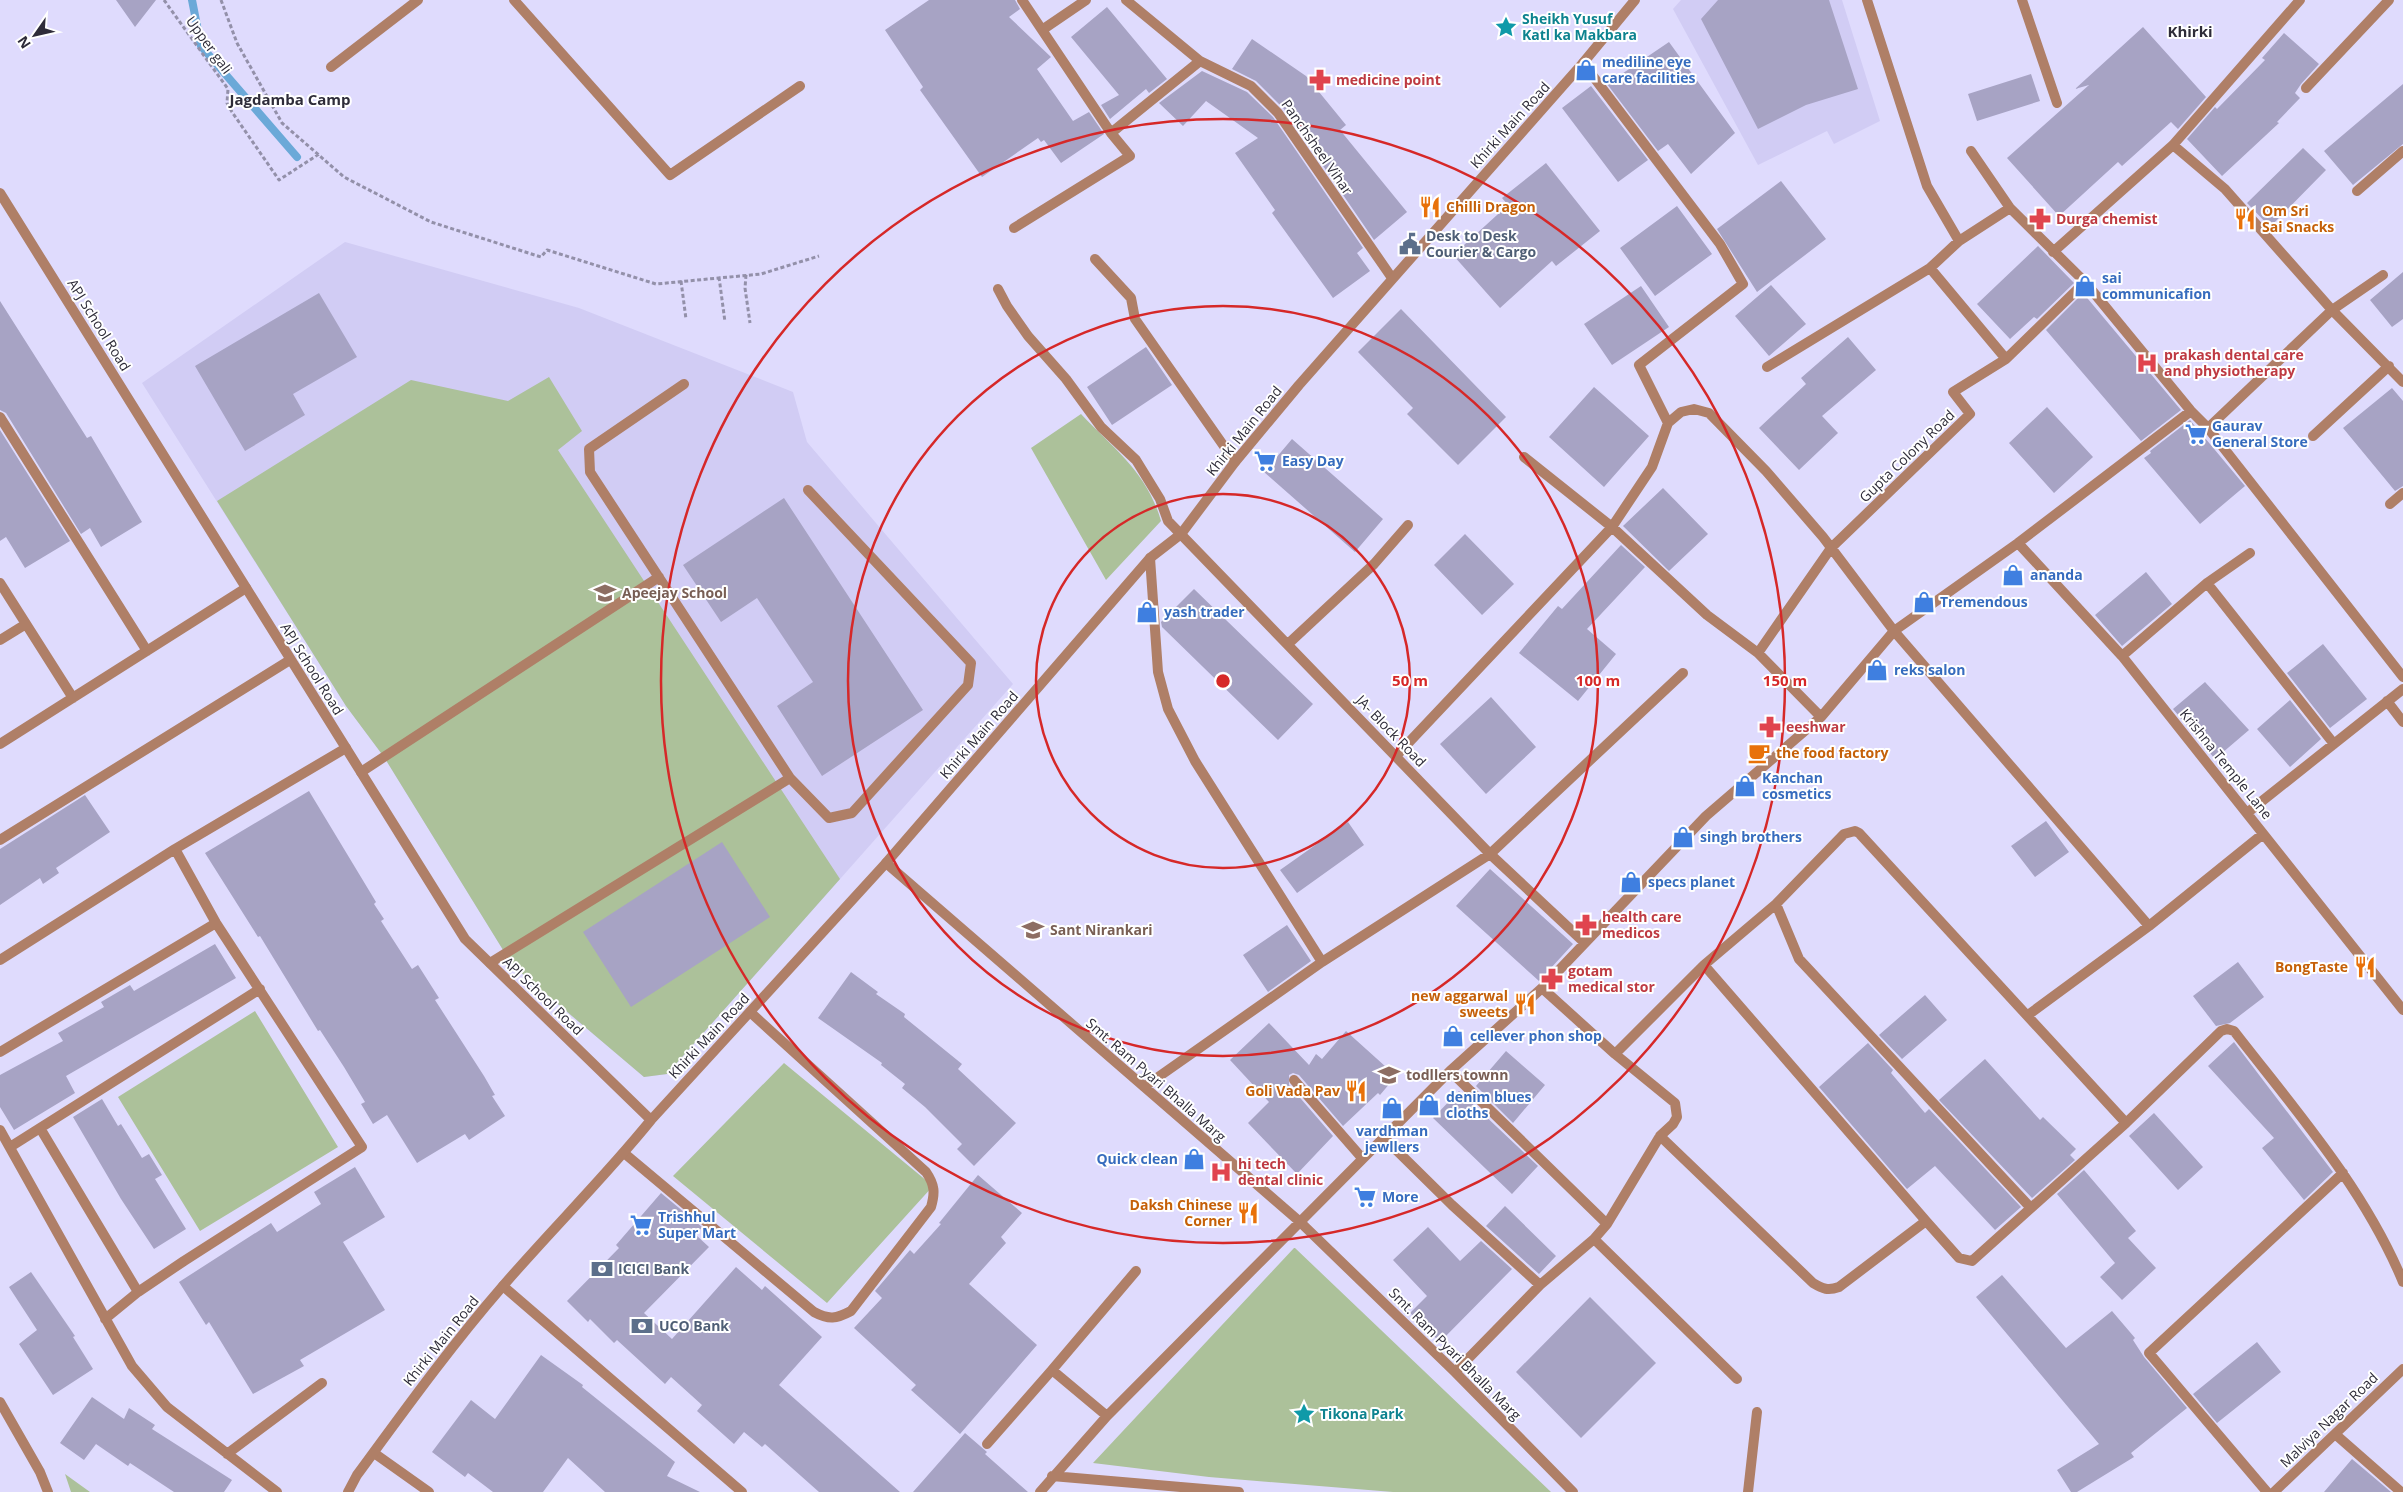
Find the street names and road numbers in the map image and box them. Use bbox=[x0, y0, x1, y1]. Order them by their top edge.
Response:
street label: Upper gali bbox=[182, 12, 237, 77]
street label: Khirki Main Road bbox=[1466, 77, 1554, 172]
street label: Panchsheel Vihar bbox=[1277, 95, 1358, 198]
street label: APJ School Road bbox=[64, 275, 135, 374]
street label: Khirki Main Road bbox=[1201, 382, 1286, 480]
street label: Gupta Colony Road bbox=[1855, 405, 1958, 506]
street label: APJ School Road bbox=[277, 619, 348, 718]
street label: Khirki Main Road bbox=[935, 687, 1022, 783]
street label: JA- Block Road bbox=[1351, 689, 1430, 771]
street label: Krishna Temple Lane bbox=[2176, 705, 2277, 823]
street label: APJ School Road bbox=[499, 952, 588, 1039]
street label: Khirki Main Road bbox=[664, 989, 753, 1083]
street label: Smt. Ram Pyari Bhalla Marg bbox=[1082, 1014, 1231, 1146]
street label: Smt. Ram Pyari Bhalla Marg bbox=[1385, 1283, 1526, 1424]
street label: Khirki Main Road bbox=[398, 1292, 483, 1390]
street label: Malviya Nagar Road bbox=[2276, 1368, 2382, 1471]

